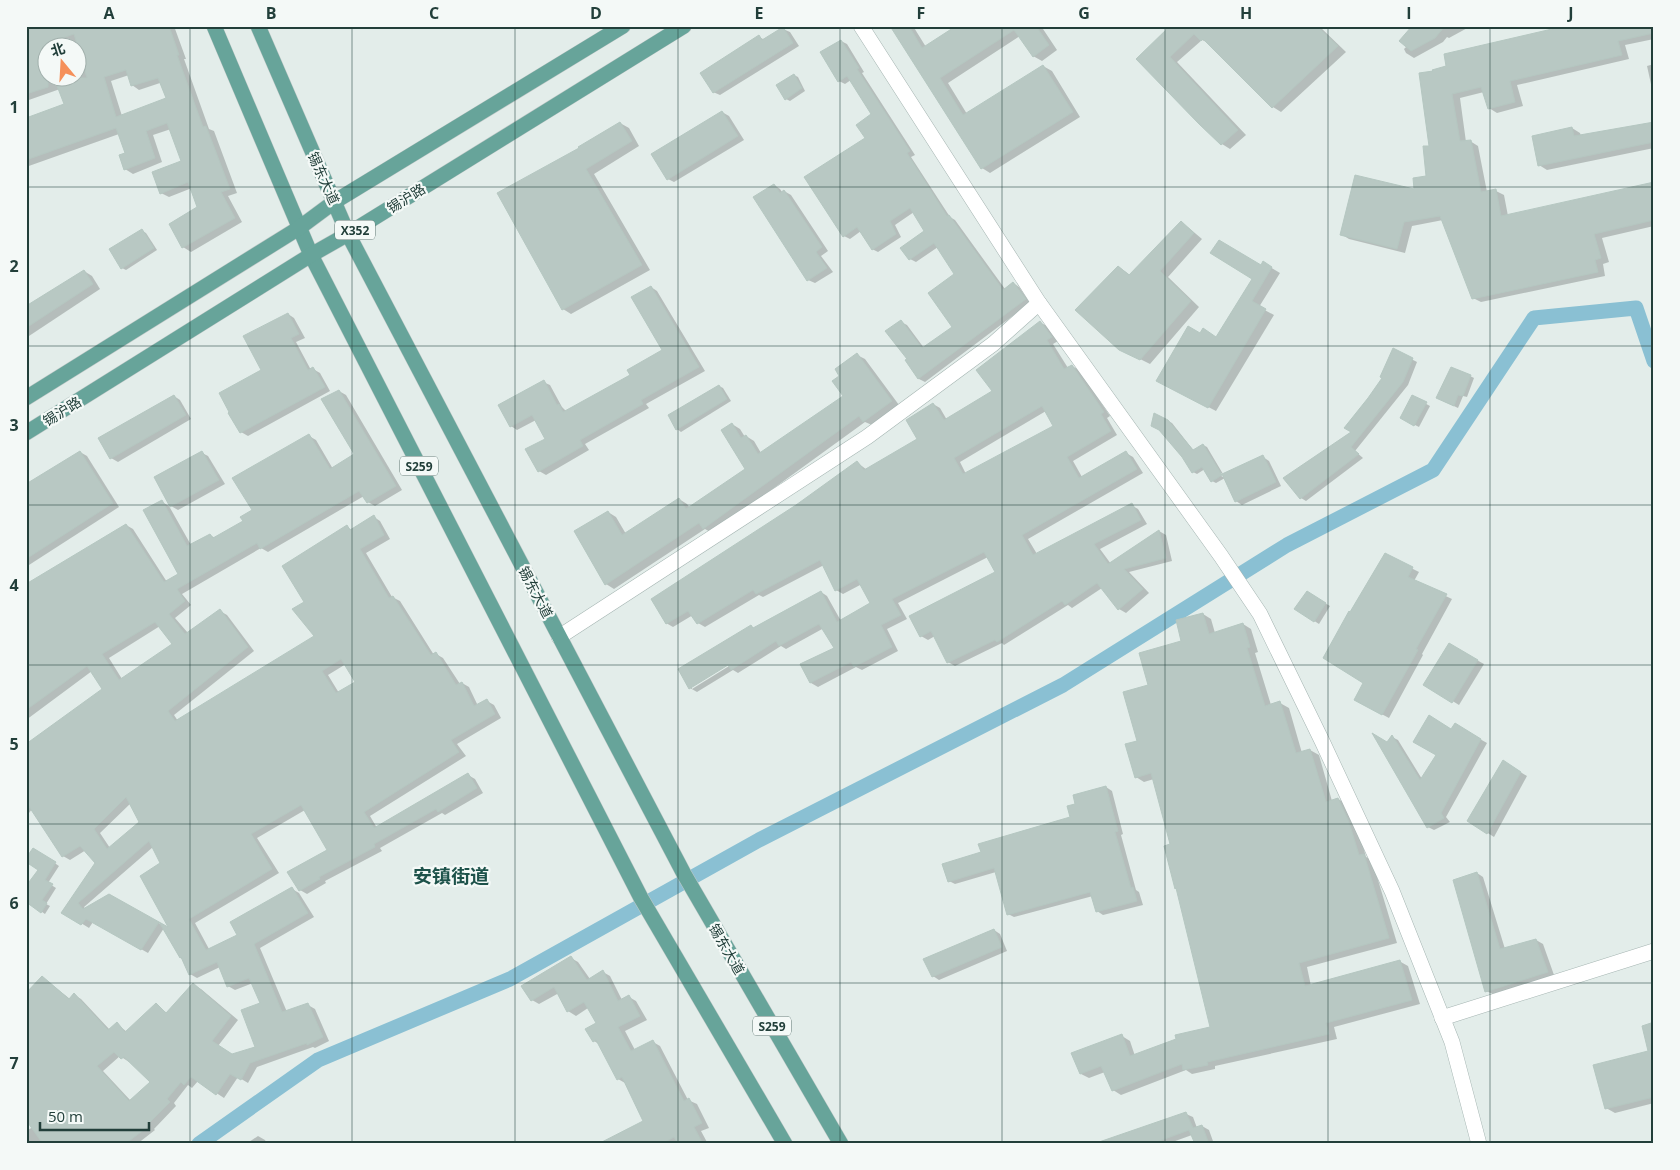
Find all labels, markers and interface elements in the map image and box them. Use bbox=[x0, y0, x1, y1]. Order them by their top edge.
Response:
text: A bbox=[103, 2, 115, 24]
text: B bbox=[266, 2, 276, 24]
text: C bbox=[429, 2, 439, 24]
text: D bbox=[590, 2, 602, 24]
text: E bbox=[755, 2, 764, 24]
text: F bbox=[917, 2, 925, 24]
text: G bbox=[1078, 2, 1090, 24]
text: H bbox=[1240, 2, 1252, 24]
text: I bbox=[1406, 2, 1412, 24]
text: J bbox=[1566, 2, 1574, 24]
north arrow bbox=[38, 38, 88, 88]
text: 北 bbox=[48, 38, 67, 60]
text: 1 bbox=[9, 96, 19, 118]
street label: 锡东大道 bbox=[304, 149, 344, 207]
street label: 锡沪路 bbox=[383, 179, 429, 217]
road number: X352 bbox=[335, 220, 375, 240]
text: 2 bbox=[9, 255, 19, 277]
street label: 锡沪路 bbox=[39, 392, 85, 430]
text: 3 bbox=[9, 414, 19, 436]
road number: S259 bbox=[400, 456, 438, 476]
street label: 锡东大道 bbox=[514, 563, 558, 621]
text: 4 bbox=[9, 574, 19, 596]
text: 5 bbox=[9, 733, 19, 755]
district label: 安镇街道 bbox=[413, 863, 489, 889]
text: 6 bbox=[9, 892, 19, 914]
street label: 锡东大道 bbox=[705, 920, 749, 978]
road number: S259 bbox=[753, 1016, 791, 1036]
text: 7 bbox=[9, 1052, 19, 1074]
scale bar bbox=[40, 1100, 149, 1132]
text: 50 m bbox=[48, 1106, 83, 1126]

